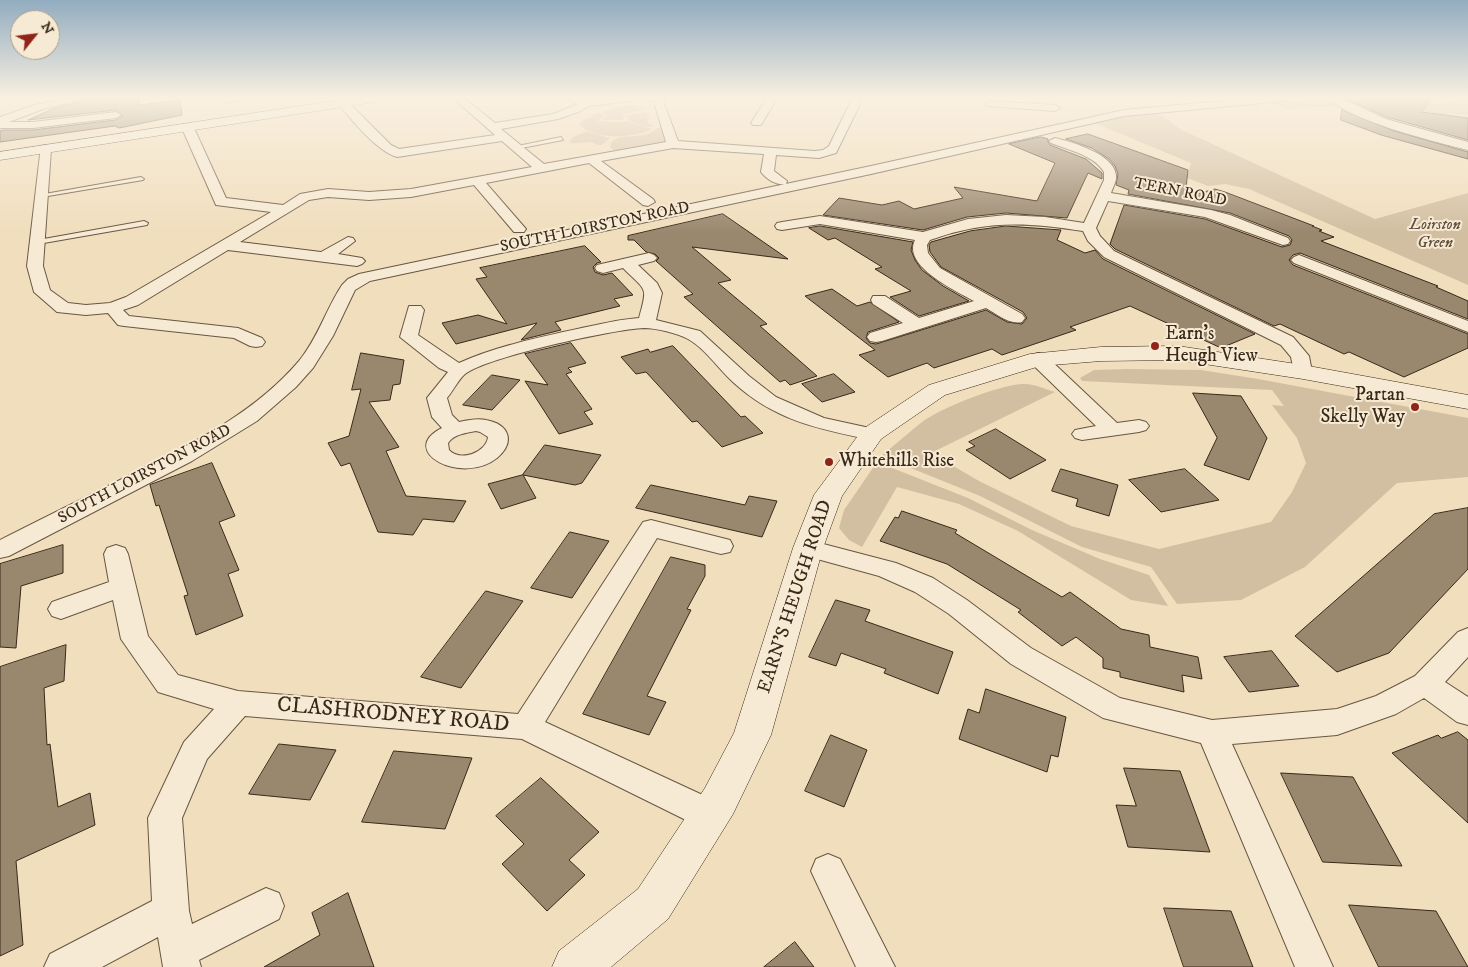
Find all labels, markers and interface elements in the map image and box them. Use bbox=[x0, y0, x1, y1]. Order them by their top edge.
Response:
north arrow bbox=[10, 10, 60, 60]
text: N bbox=[37, 19, 58, 38]
street label: TERN ROAD bbox=[1132, 175, 1228, 211]
street label: SOUTH LOIRSTON ROAD bbox=[499, 199, 691, 257]
park label: Loirston Green bbox=[1409, 216, 1461, 254]
place label: Earn's Heugh View bbox=[1165, 324, 1258, 368]
marker: Earn's Heugh View bbox=[1149, 340, 1161, 352]
place label: Partan Skelly Way bbox=[1320, 385, 1405, 429]
marker: Partan Skelly Way bbox=[1409, 401, 1421, 413]
street label: SOUTH LOIRSTON ROAD bbox=[55, 421, 235, 529]
place label: Whitehills Rise bbox=[839, 451, 954, 473]
marker: Whitehills Rise bbox=[823, 456, 835, 468]
street label: EARN'S HEUGH ROAD bbox=[754, 497, 838, 697]
street label: CLASHRODNEY ROAD bbox=[276, 693, 510, 739]

